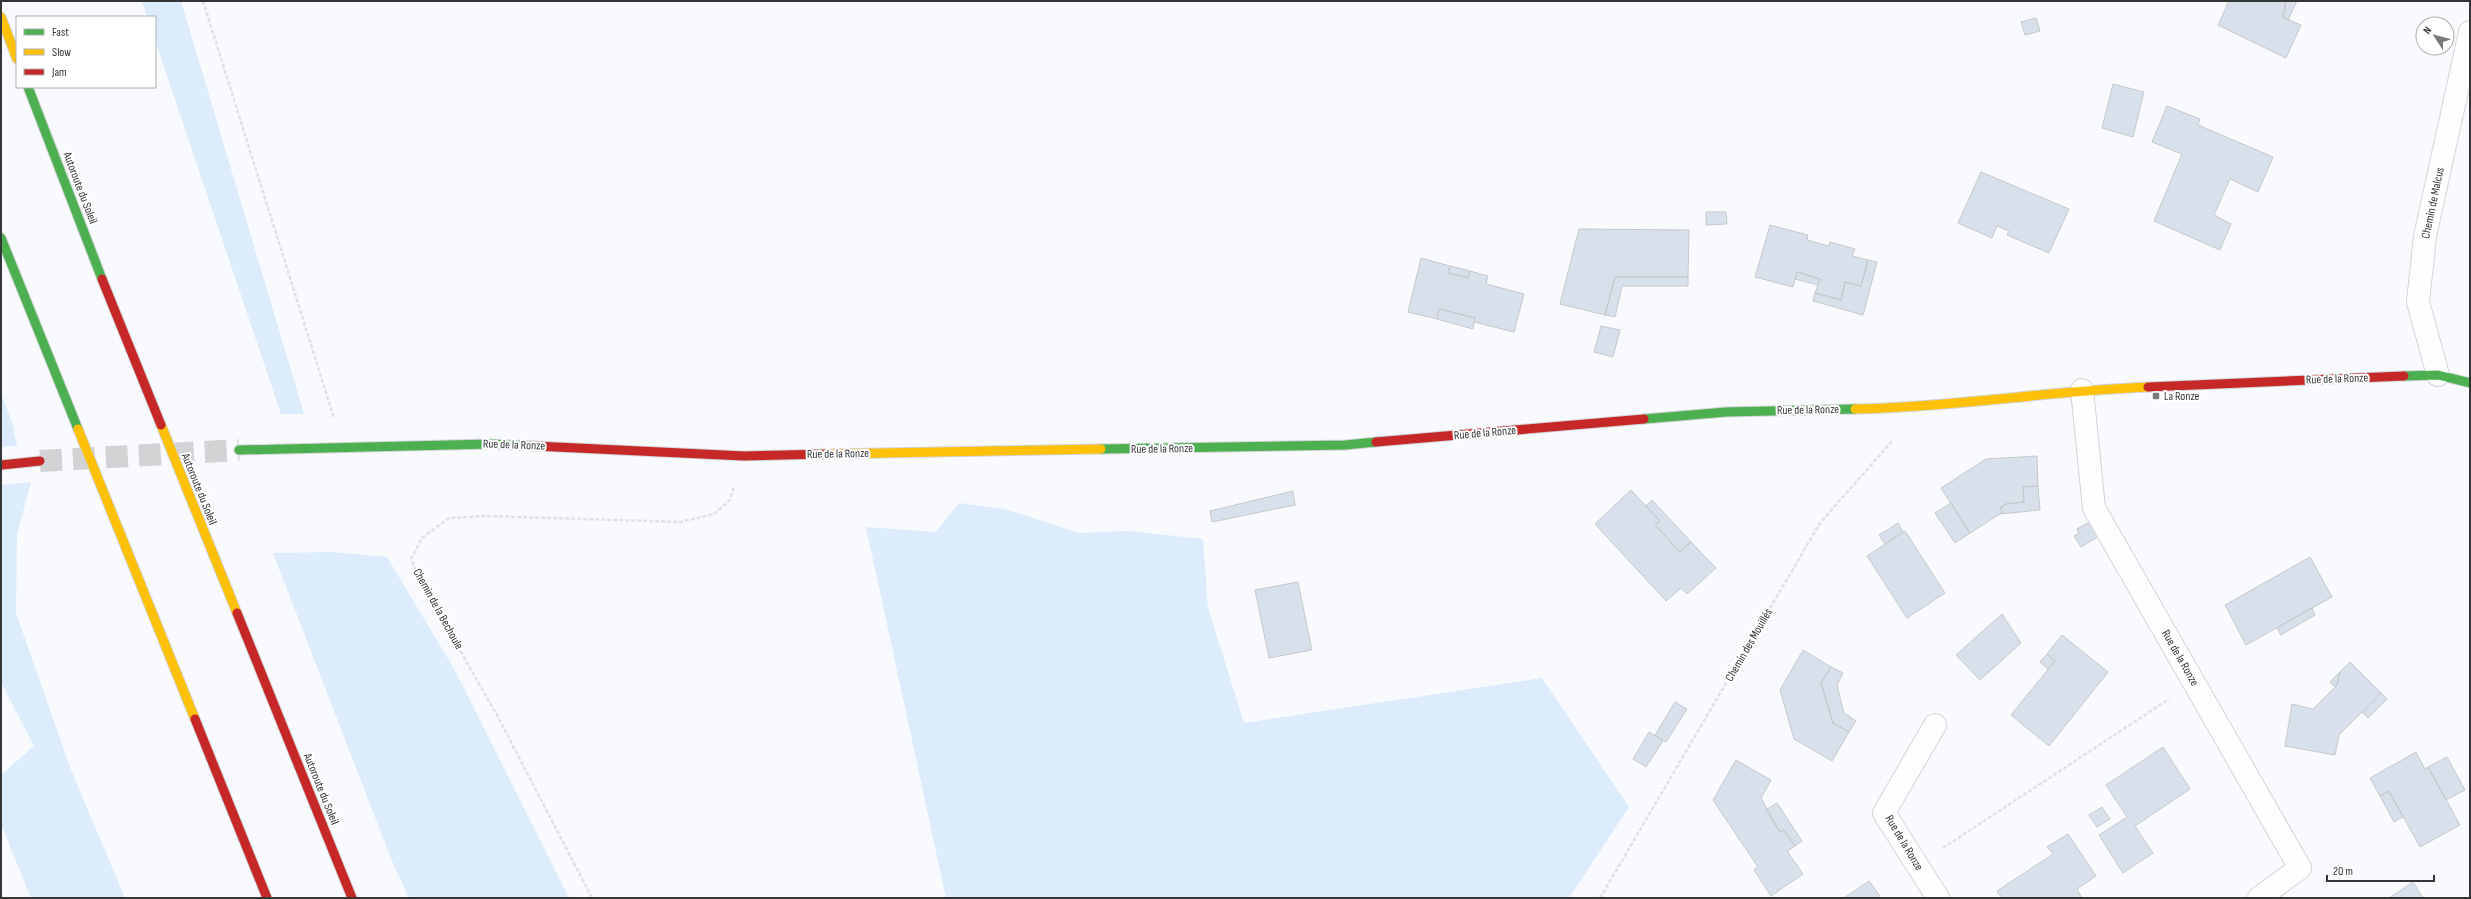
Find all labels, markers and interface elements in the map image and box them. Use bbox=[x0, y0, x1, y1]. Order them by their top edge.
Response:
legend bbox=[16, 16, 156, 88]
north arrow bbox=[2415, 16, 2455, 56]
text: N bbox=[2420, 24, 2434, 37]
text: Fast bbox=[52, 25, 69, 40]
text: Slow bbox=[52, 45, 71, 60]
text: Jam bbox=[51, 65, 67, 80]
street label: Autoroute du Soleil bbox=[59, 149, 101, 226]
street label: Chemin de Malcus bbox=[2418, 166, 2448, 240]
street label: Rue de la Ronze bbox=[2306, 370, 2369, 388]
place label: La Ronze bbox=[2164, 389, 2200, 404]
marker: La Ronze bbox=[2151, 391, 2161, 401]
street label: Rue de la Ronze bbox=[1777, 402, 1839, 418]
street label: Rue de la Ronze bbox=[1453, 423, 1517, 443]
street label: Rue de la Ronze bbox=[483, 436, 546, 454]
street label: Rue de la Ronze bbox=[1131, 441, 1193, 457]
street label: Rue de la Ronze bbox=[807, 446, 869, 462]
street label: Autoroute du Soleil bbox=[177, 450, 220, 527]
street label: Chemin de la Bechoule bbox=[410, 566, 467, 652]
street label: Chemin des Mouillés bbox=[1722, 606, 1776, 684]
street label: Rue de la Ronze bbox=[2158, 627, 2202, 689]
street label: Autoroute du Soleil bbox=[299, 750, 342, 827]
street label: Rue de la Ronze bbox=[1882, 812, 1927, 874]
scale bar bbox=[2327, 857, 2434, 883]
text: 20 m bbox=[2333, 864, 2353, 879]

